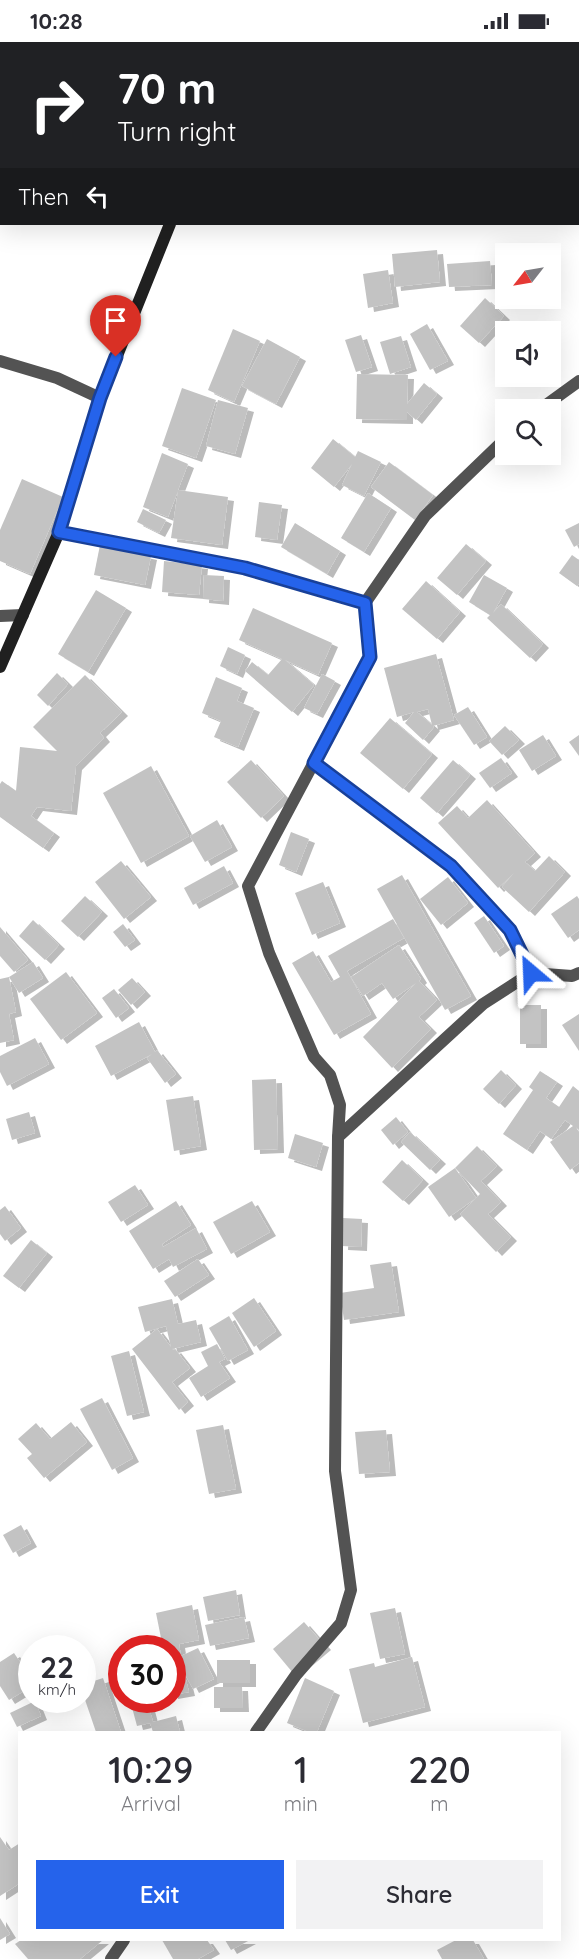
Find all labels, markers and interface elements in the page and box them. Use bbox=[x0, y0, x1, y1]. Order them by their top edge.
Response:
text: 10:28 bbox=[30, 7, 83, 35]
text: 70 m bbox=[117, 62, 216, 115]
icon: right bbox=[18, 66, 96, 144]
text: Turn right bbox=[117, 114, 236, 148]
icon: left bbox=[81, 180, 114, 213]
text: Then bbox=[18, 183, 69, 211]
north arrow bbox=[495, 243, 561, 309]
map controls bbox=[495, 243, 561, 465]
pin bbox=[90, 295, 141, 357]
icon: arrive bbox=[99, 304, 132, 337]
button: sound bbox=[495, 321, 561, 387]
button: search bbox=[495, 399, 561, 465]
position arrow bbox=[499, 941, 563, 1005]
speed limit sign: 30 bbox=[108, 1635, 186, 1713]
text: 22 bbox=[40, 1648, 74, 1686]
text: km/h bbox=[38, 1680, 76, 1699]
text: 10:29 bbox=[108, 1747, 193, 1792]
text: 1 bbox=[294, 1747, 308, 1792]
text: 220 bbox=[408, 1747, 471, 1792]
text: Arrival bbox=[121, 1791, 181, 1816]
text: min bbox=[284, 1791, 318, 1816]
text: m bbox=[430, 1791, 449, 1816]
button: Exit bbox=[36, 1860, 284, 1929]
button: Share bbox=[296, 1860, 543, 1929]

